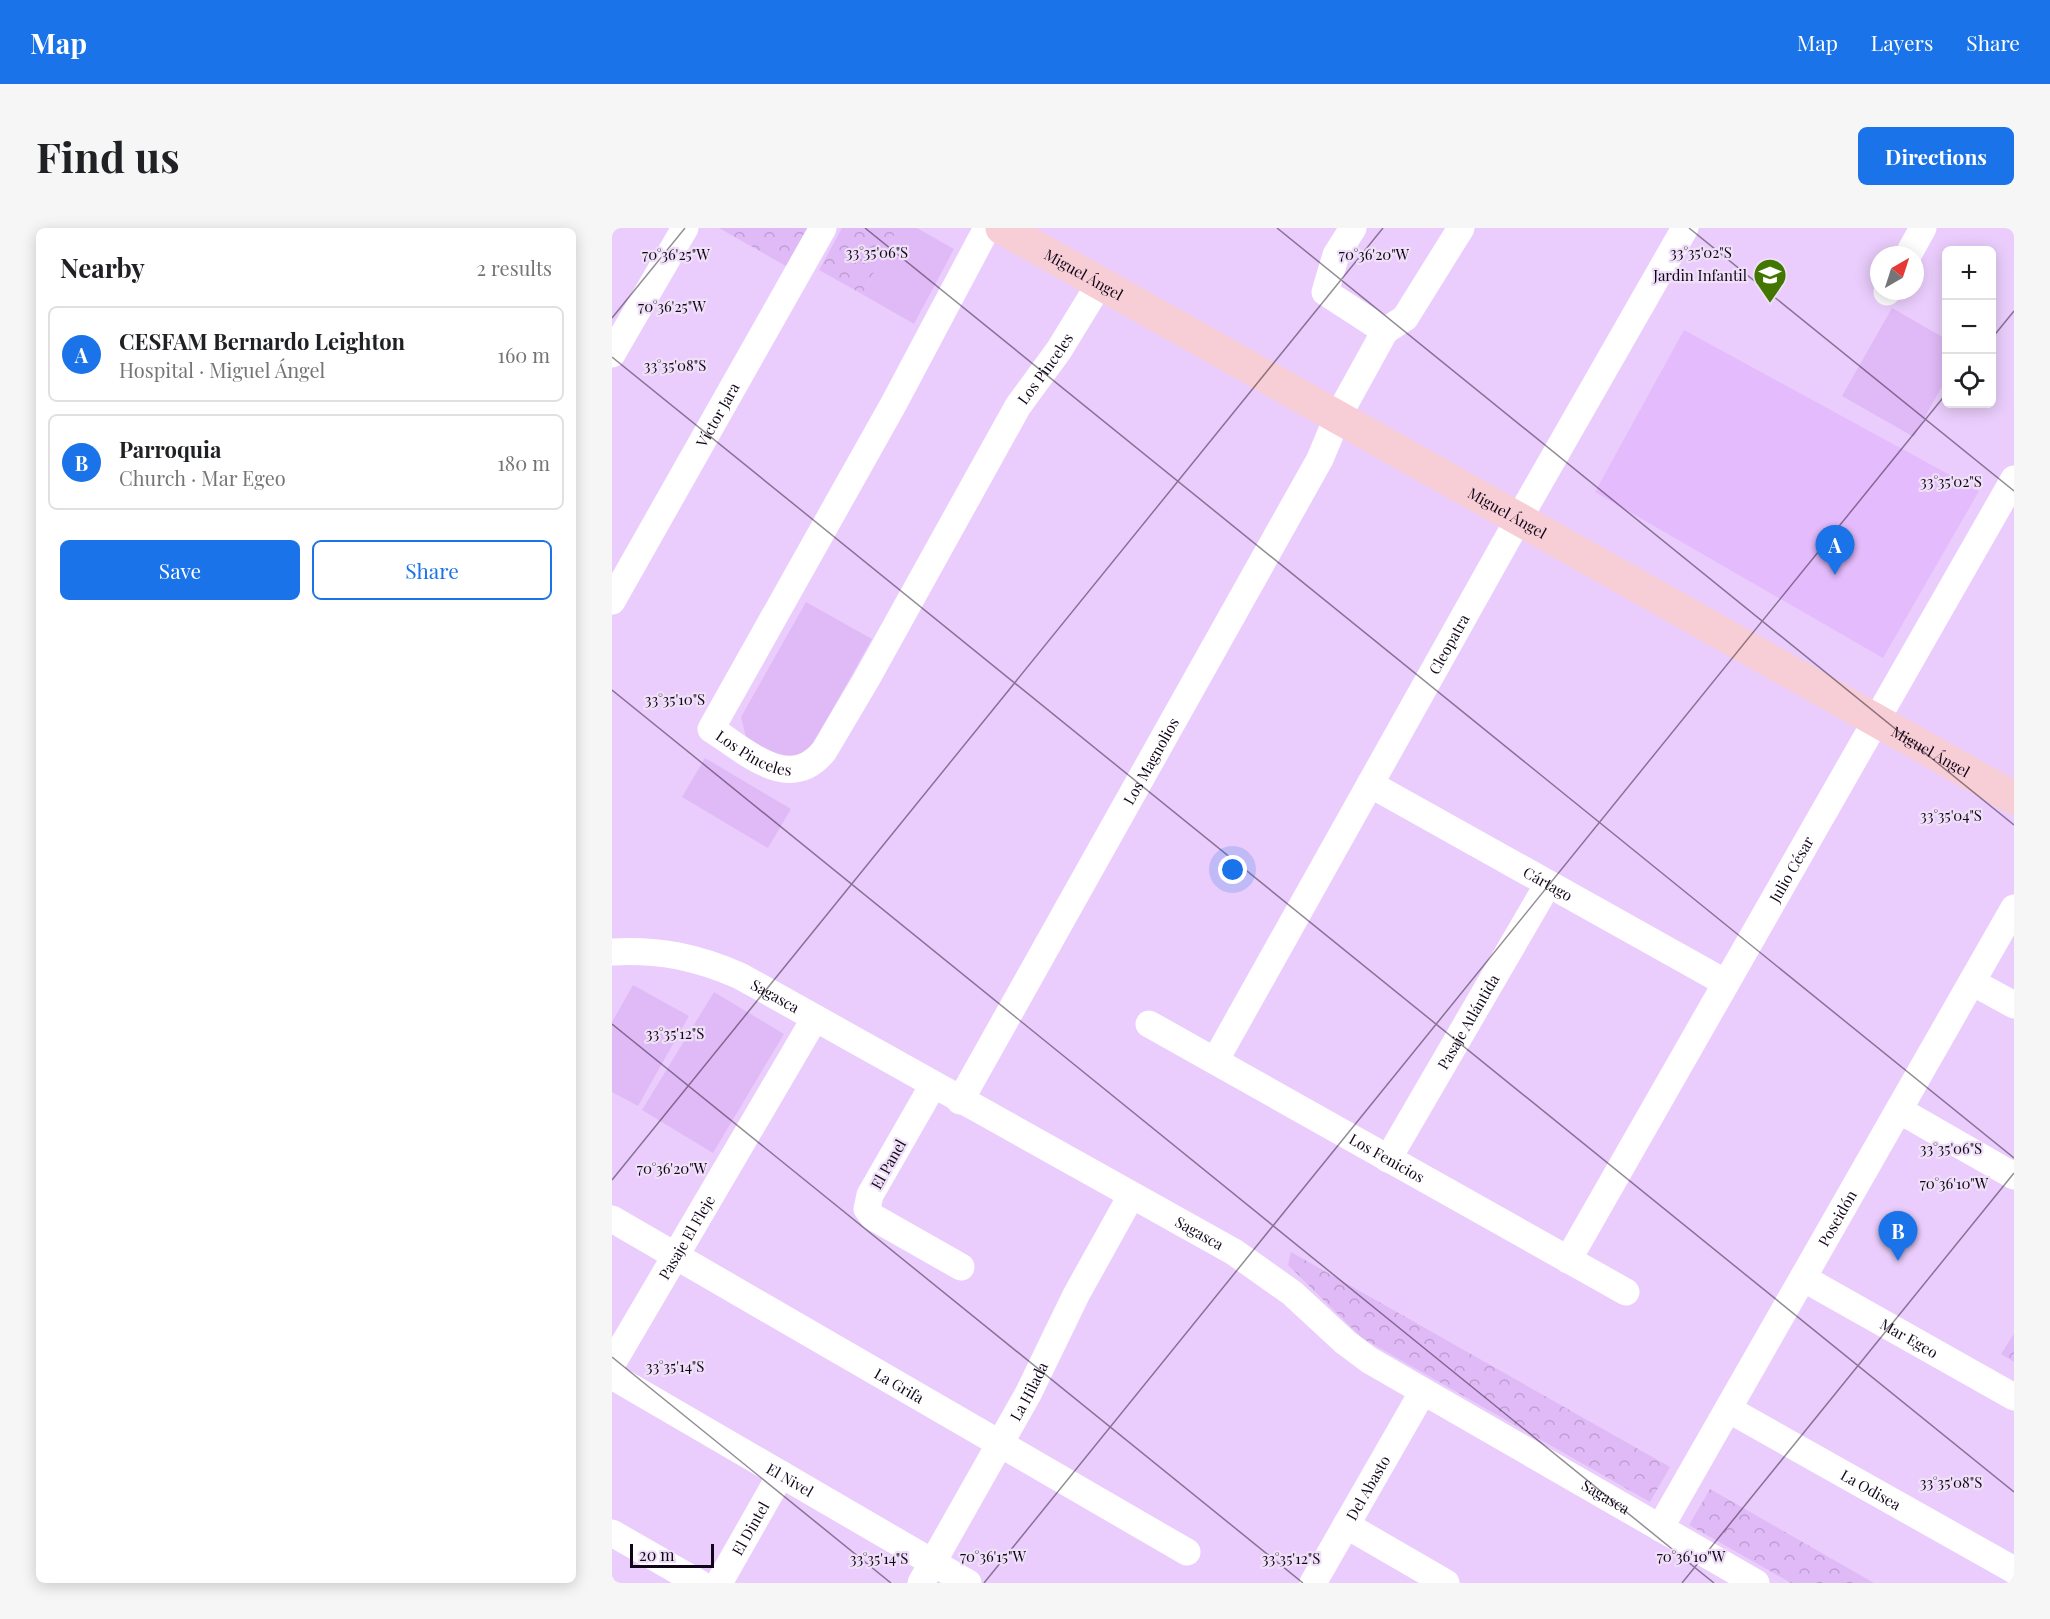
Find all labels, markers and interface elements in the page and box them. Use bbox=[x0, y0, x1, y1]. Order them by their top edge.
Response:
text: Map bbox=[30, 24, 87, 61]
text: Map bbox=[1797, 28, 1838, 56]
text: Layers bbox=[1871, 28, 1933, 56]
text: Share bbox=[1966, 28, 2020, 56]
button: Directions bbox=[1858, 127, 2014, 185]
text: Find us bbox=[36, 128, 180, 184]
text: 33°35'06"S bbox=[846, 242, 908, 262]
text: 33°35'02"S bbox=[1670, 242, 1732, 262]
text: 70°36'25"W bbox=[642, 244, 710, 264]
street label: Miguel Ángel bbox=[1041, 244, 1127, 304]
text: 70°36'20"W bbox=[1339, 244, 1410, 264]
north arrow bbox=[1870, 246, 1924, 300]
map controls bbox=[1942, 246, 1996, 408]
button: + bbox=[1942, 246, 1996, 300]
text: Nearby bbox=[60, 250, 145, 285]
text: 2 results bbox=[477, 254, 552, 281]
school or university icon: Jardin Infantil bbox=[1752, 257, 1788, 304]
place label: Jardin Infantil bbox=[1652, 265, 1747, 285]
text: 70°36'25"W bbox=[638, 296, 706, 316]
button: − bbox=[1942, 300, 1996, 354]
text: CESFAM Bernardo Leighton bbox=[119, 326, 405, 356]
street label: Los Pinceles bbox=[1013, 329, 1077, 408]
text: A bbox=[75, 341, 88, 368]
text: 160 m bbox=[498, 341, 550, 368]
button: locate bbox=[1942, 354, 1996, 408]
text: 33°35'08"S bbox=[644, 355, 706, 375]
text: Hospital · Miguel Ángel bbox=[119, 356, 325, 383]
street label: Víctor Jara bbox=[691, 378, 744, 451]
text: Parroquia bbox=[119, 434, 221, 464]
text: B bbox=[75, 449, 88, 476]
text: 180 m bbox=[497, 449, 550, 476]
text: Church · Mar Egeo bbox=[119, 464, 286, 491]
text: 33°35'02"S bbox=[1920, 471, 1982, 491]
street label: Miguel Ángel bbox=[1464, 483, 1550, 543]
pin: A bbox=[1816, 526, 1854, 575]
button: Save bbox=[60, 540, 300, 600]
button: Share bbox=[312, 540, 552, 600]
street label: Cleopatra bbox=[1424, 610, 1474, 678]
text: 33°35'10"S bbox=[645, 689, 705, 709]
street label: Los Magnolios bbox=[1118, 714, 1183, 808]
street label: Miguel Ángel bbox=[1888, 721, 1974, 781]
street label: Los Pinceles bbox=[712, 725, 792, 779]
text: 33°35'04"S bbox=[1920, 805, 1982, 825]
street label: Julio César bbox=[1764, 832, 1818, 907]
your location bbox=[1218, 855, 1247, 884]
street label: Cártago bbox=[1520, 862, 1576, 905]
street label: Pasaje Atlántida bbox=[1433, 970, 1504, 1073]
street label: Sagasca bbox=[748, 974, 803, 1017]
text: 33°35'12"S bbox=[646, 1023, 704, 1043]
street label: Los Fenicios bbox=[1346, 1129, 1428, 1187]
street label: El Panel bbox=[866, 1136, 910, 1192]
text: 33°35'06"S bbox=[1920, 1138, 1982, 1158]
text: 70°36'20"W bbox=[637, 1158, 708, 1178]
text: 70°36'10"W bbox=[1920, 1173, 1989, 1193]
street label: Poseidón bbox=[1813, 1186, 1861, 1250]
street label: Pasaje El Fleje bbox=[654, 1191, 719, 1283]
street label: Sagasca bbox=[1172, 1211, 1228, 1255]
pin: B bbox=[1878, 1212, 1918, 1261]
street label: Mar Egeo bbox=[1877, 1314, 1942, 1362]
text: 33°35'14"S bbox=[646, 1356, 704, 1376]
street label: La Hilada bbox=[1005, 1358, 1052, 1424]
street label: La Grifa bbox=[871, 1363, 928, 1408]
street label: Del Abasto bbox=[1341, 1452, 1394, 1524]
street label: El Nivel bbox=[763, 1458, 817, 1501]
street label: La Odisea bbox=[1837, 1465, 1905, 1515]
text: 33°35'08"S bbox=[1920, 1472, 1982, 1492]
street label: Sagasca bbox=[1578, 1475, 1634, 1518]
street label: El Dintel bbox=[727, 1498, 773, 1559]
scale bar bbox=[630, 1541, 714, 1568]
text: 20 m bbox=[639, 1544, 674, 1565]
text: 70°36'15"W bbox=[960, 1546, 1026, 1566]
text: 70°36'10"W bbox=[1657, 1546, 1726, 1566]
text: 33°35'14"S bbox=[850, 1548, 908, 1568]
text: 33°35'12"S bbox=[1262, 1548, 1320, 1568]

